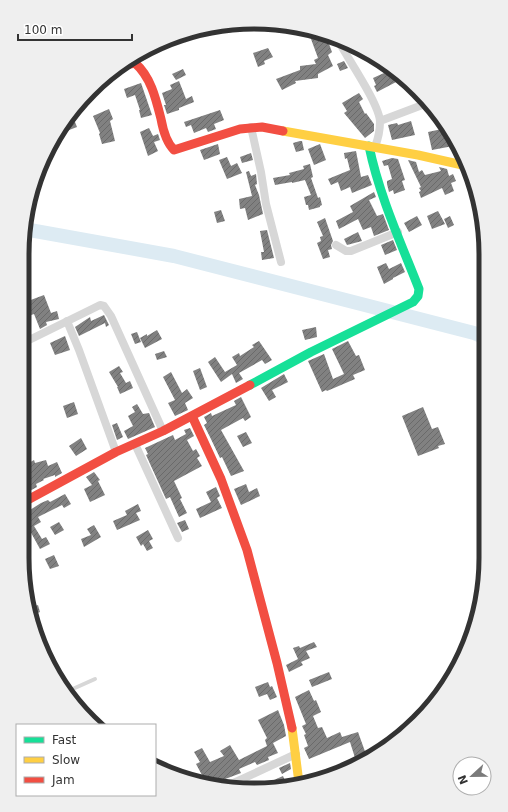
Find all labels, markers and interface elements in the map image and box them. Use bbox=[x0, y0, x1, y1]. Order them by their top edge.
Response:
scale bar bbox=[18, 16, 132, 42]
text: 100 m bbox=[24, 23, 62, 37]
legend bbox=[16, 724, 156, 796]
text: Fast bbox=[52, 733, 76, 747]
text: Slow bbox=[52, 753, 80, 767]
north arrow bbox=[452, 756, 492, 796]
text: Jam bbox=[51, 773, 75, 787]
text: N bbox=[455, 773, 471, 786]

